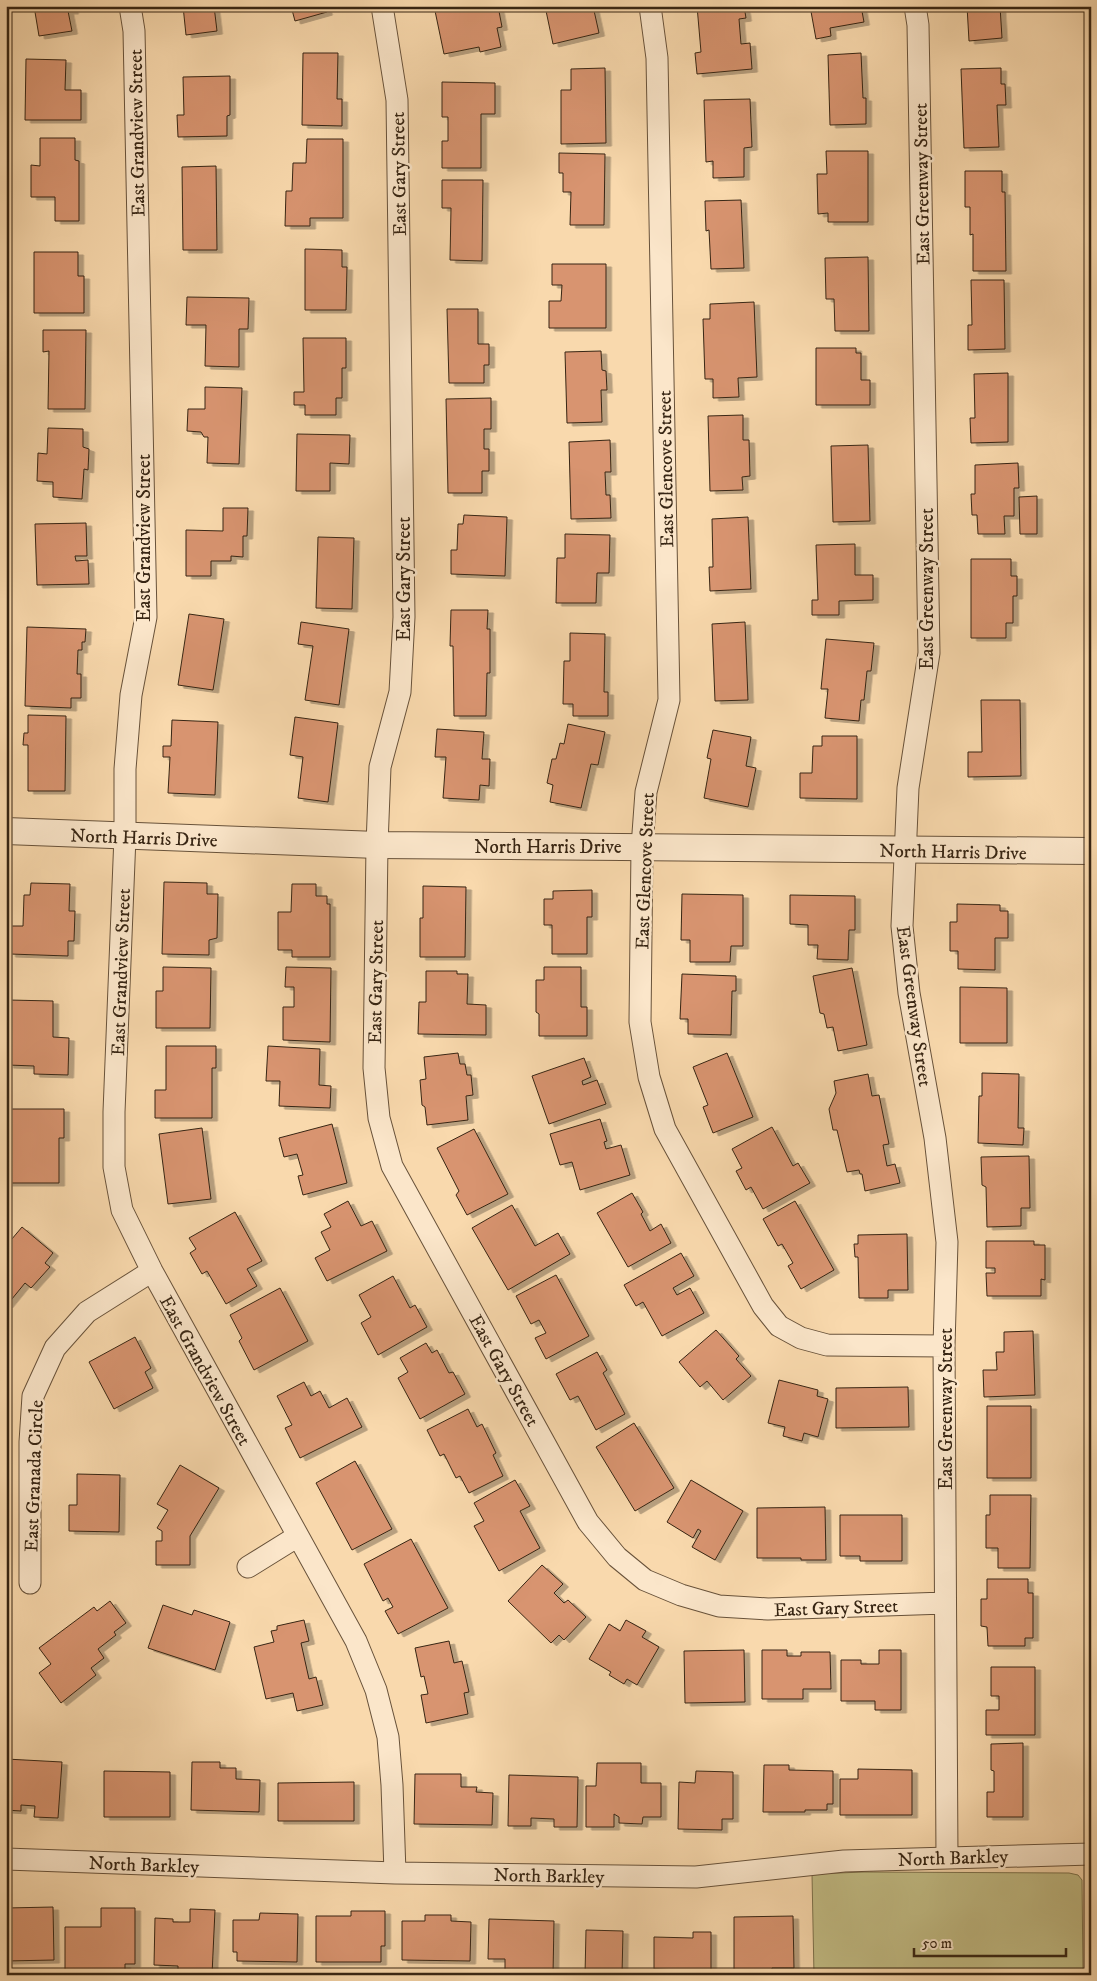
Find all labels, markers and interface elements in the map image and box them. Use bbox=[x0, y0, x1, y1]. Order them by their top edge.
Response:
street label: East Grandview Street bbox=[125, 49, 150, 217]
street label: East Greenway Street bbox=[910, 103, 935, 265]
street label: East Gary Street bbox=[387, 112, 412, 236]
street label: East Glencove Street bbox=[654, 390, 679, 548]
street label: East Grandview Street bbox=[133, 454, 156, 622]
street label: East Greenway Street bbox=[916, 508, 939, 670]
street label: East Gary Street bbox=[393, 517, 416, 641]
street label: East Glencove Street bbox=[631, 792, 660, 950]
street label: North Harris Drive bbox=[70, 824, 218, 853]
street label: North Harris Drive bbox=[474, 836, 622, 859]
street label: North Harris Drive bbox=[879, 840, 1027, 865]
street label: East Grandview Street bbox=[107, 888, 136, 1056]
street label: East Gary Street bbox=[364, 920, 389, 1044]
street label: East Greenway Street bbox=[891, 924, 936, 1088]
street label: East Grandview Street bbox=[154, 1292, 255, 1450]
street label: East Gary Street bbox=[463, 1311, 544, 1431]
street label: East Greenway Street bbox=[935, 1328, 958, 1490]
street label: East Granada Circle bbox=[20, 1399, 49, 1553]
street label: East Gary Street bbox=[773, 1595, 899, 1622]
street label: North Barkley bbox=[897, 1845, 1010, 1872]
street label: North Barkley bbox=[88, 1852, 201, 1879]
street label: North Barkley bbox=[493, 1864, 605, 1889]
scale bar bbox=[914, 1926, 1067, 1958]
text: 50 m bbox=[922, 1934, 952, 1953]

